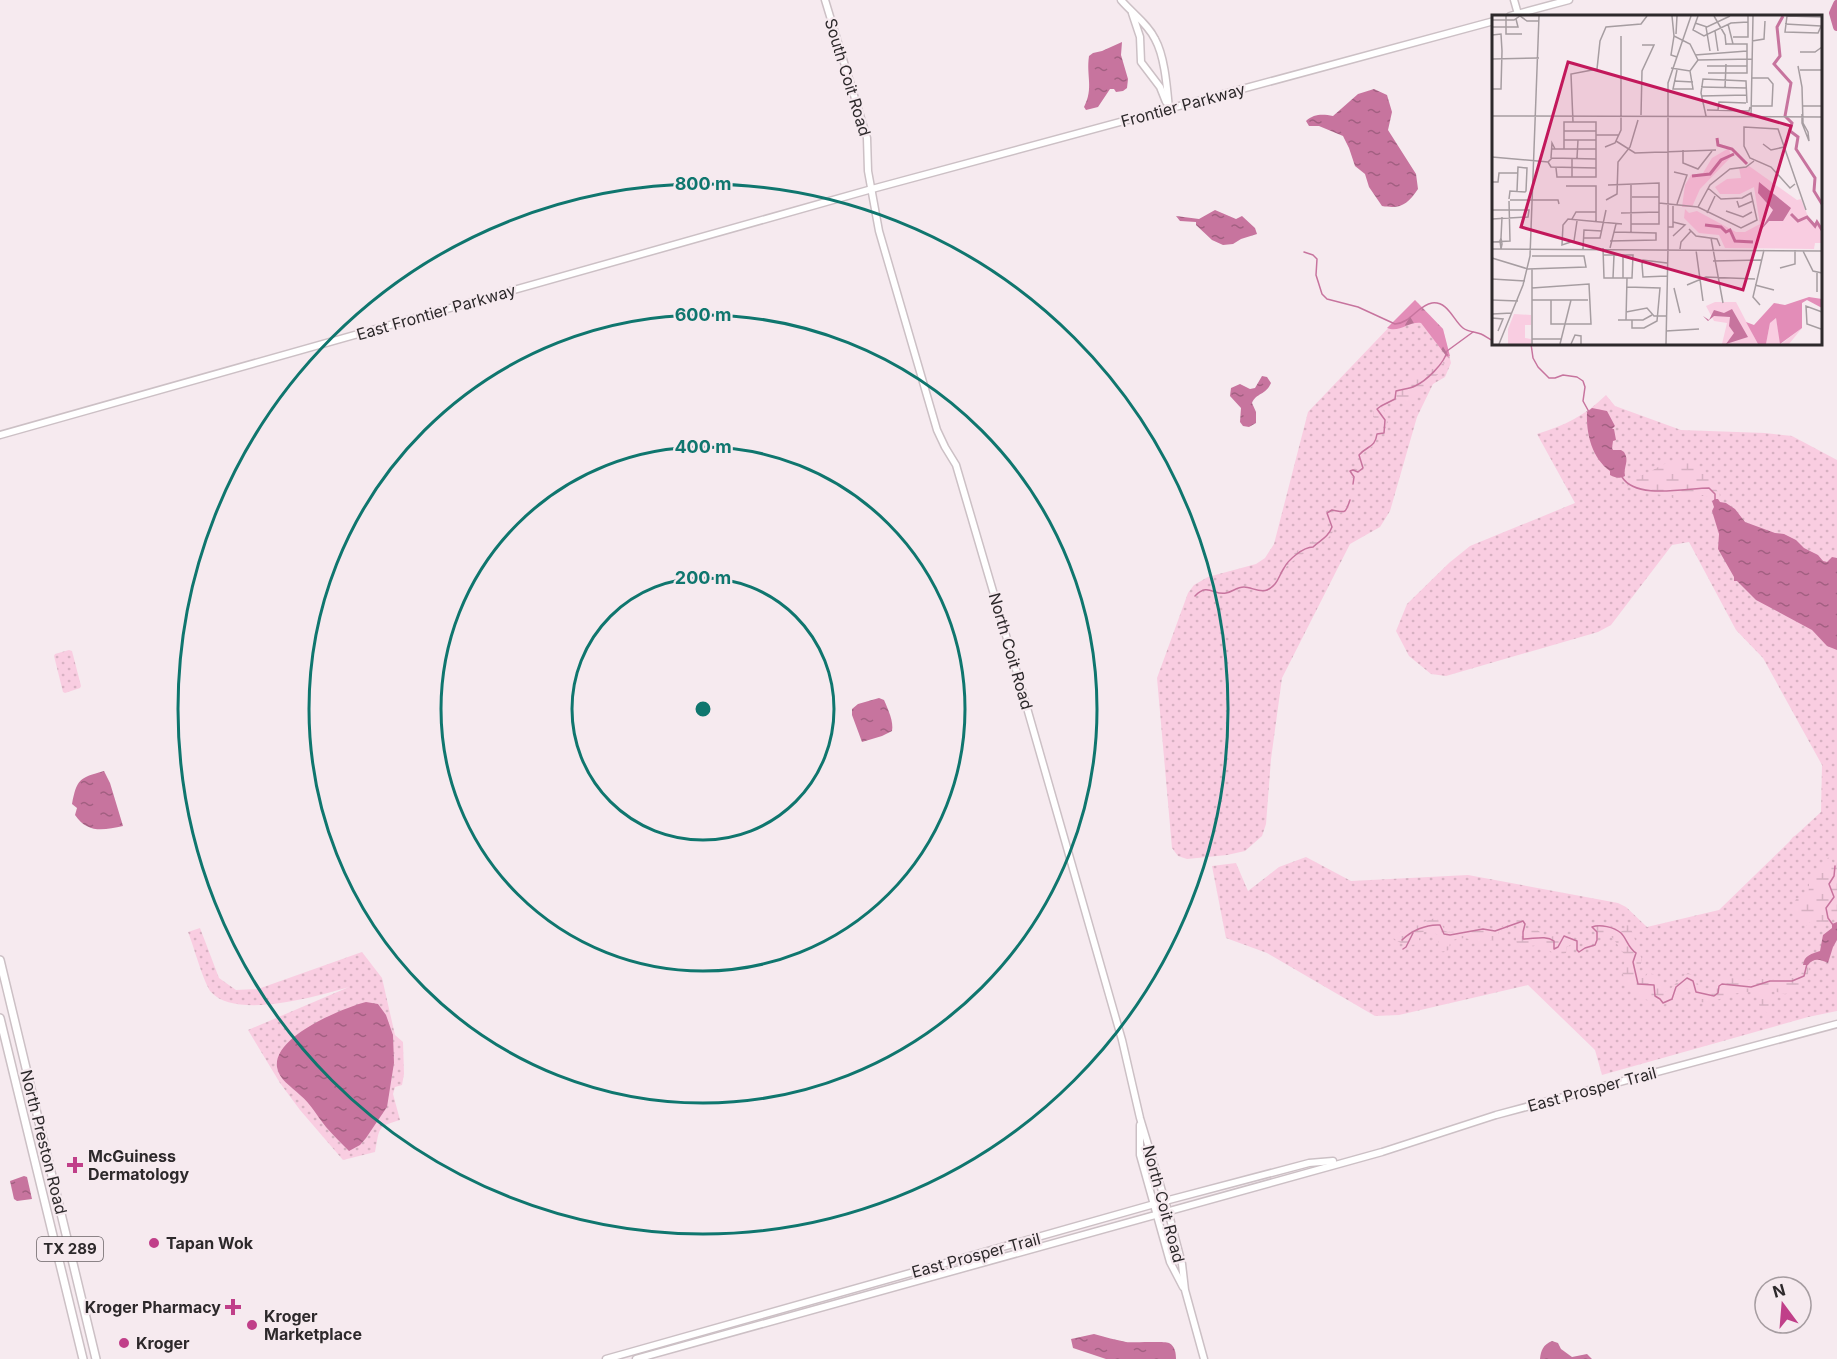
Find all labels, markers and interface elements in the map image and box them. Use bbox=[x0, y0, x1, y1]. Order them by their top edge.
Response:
inset map bbox=[1492, 15, 1822, 345]
street label: South Coit Road bbox=[821, 16, 875, 138]
street label: Frontier Parkway bbox=[1119, 79, 1247, 131]
text: 800 m bbox=[675, 173, 731, 194]
street label: East Frontier Parkway bbox=[354, 280, 518, 344]
text: 600 m bbox=[675, 304, 731, 325]
text: 400 m bbox=[674, 436, 732, 457]
text: 200 m bbox=[675, 567, 731, 588]
street label: North Coit Road bbox=[985, 590, 1037, 712]
centre of rings bbox=[693, 699, 713, 719]
street label: East Prosper Trail bbox=[1525, 1062, 1659, 1116]
street label: North Preston Road bbox=[16, 1068, 72, 1216]
street label: North Coit Road bbox=[1139, 1143, 1189, 1265]
place label: McGuiness Dermatology bbox=[88, 1146, 189, 1184]
marker: McGuiness Dermatology bbox=[66, 1156, 84, 1174]
street label: East Prosper Trail bbox=[909, 1228, 1043, 1282]
place label: Tapan Wok bbox=[166, 1233, 254, 1253]
marker: Tapan Wok bbox=[147, 1236, 161, 1250]
road number: TX 289 bbox=[37, 1237, 103, 1261]
north arrow bbox=[1753, 1275, 1813, 1335]
text: N bbox=[1770, 1279, 1787, 1302]
place label: Kroger Pharmacy bbox=[85, 1297, 221, 1317]
marker: Kroger Pharmacy bbox=[226, 1300, 240, 1314]
place label: Kroger Marketplace bbox=[264, 1306, 362, 1344]
marker: Kroger Marketplace bbox=[245, 1318, 259, 1332]
place label: Kroger bbox=[136, 1333, 190, 1353]
marker: Kroger bbox=[117, 1336, 131, 1350]

